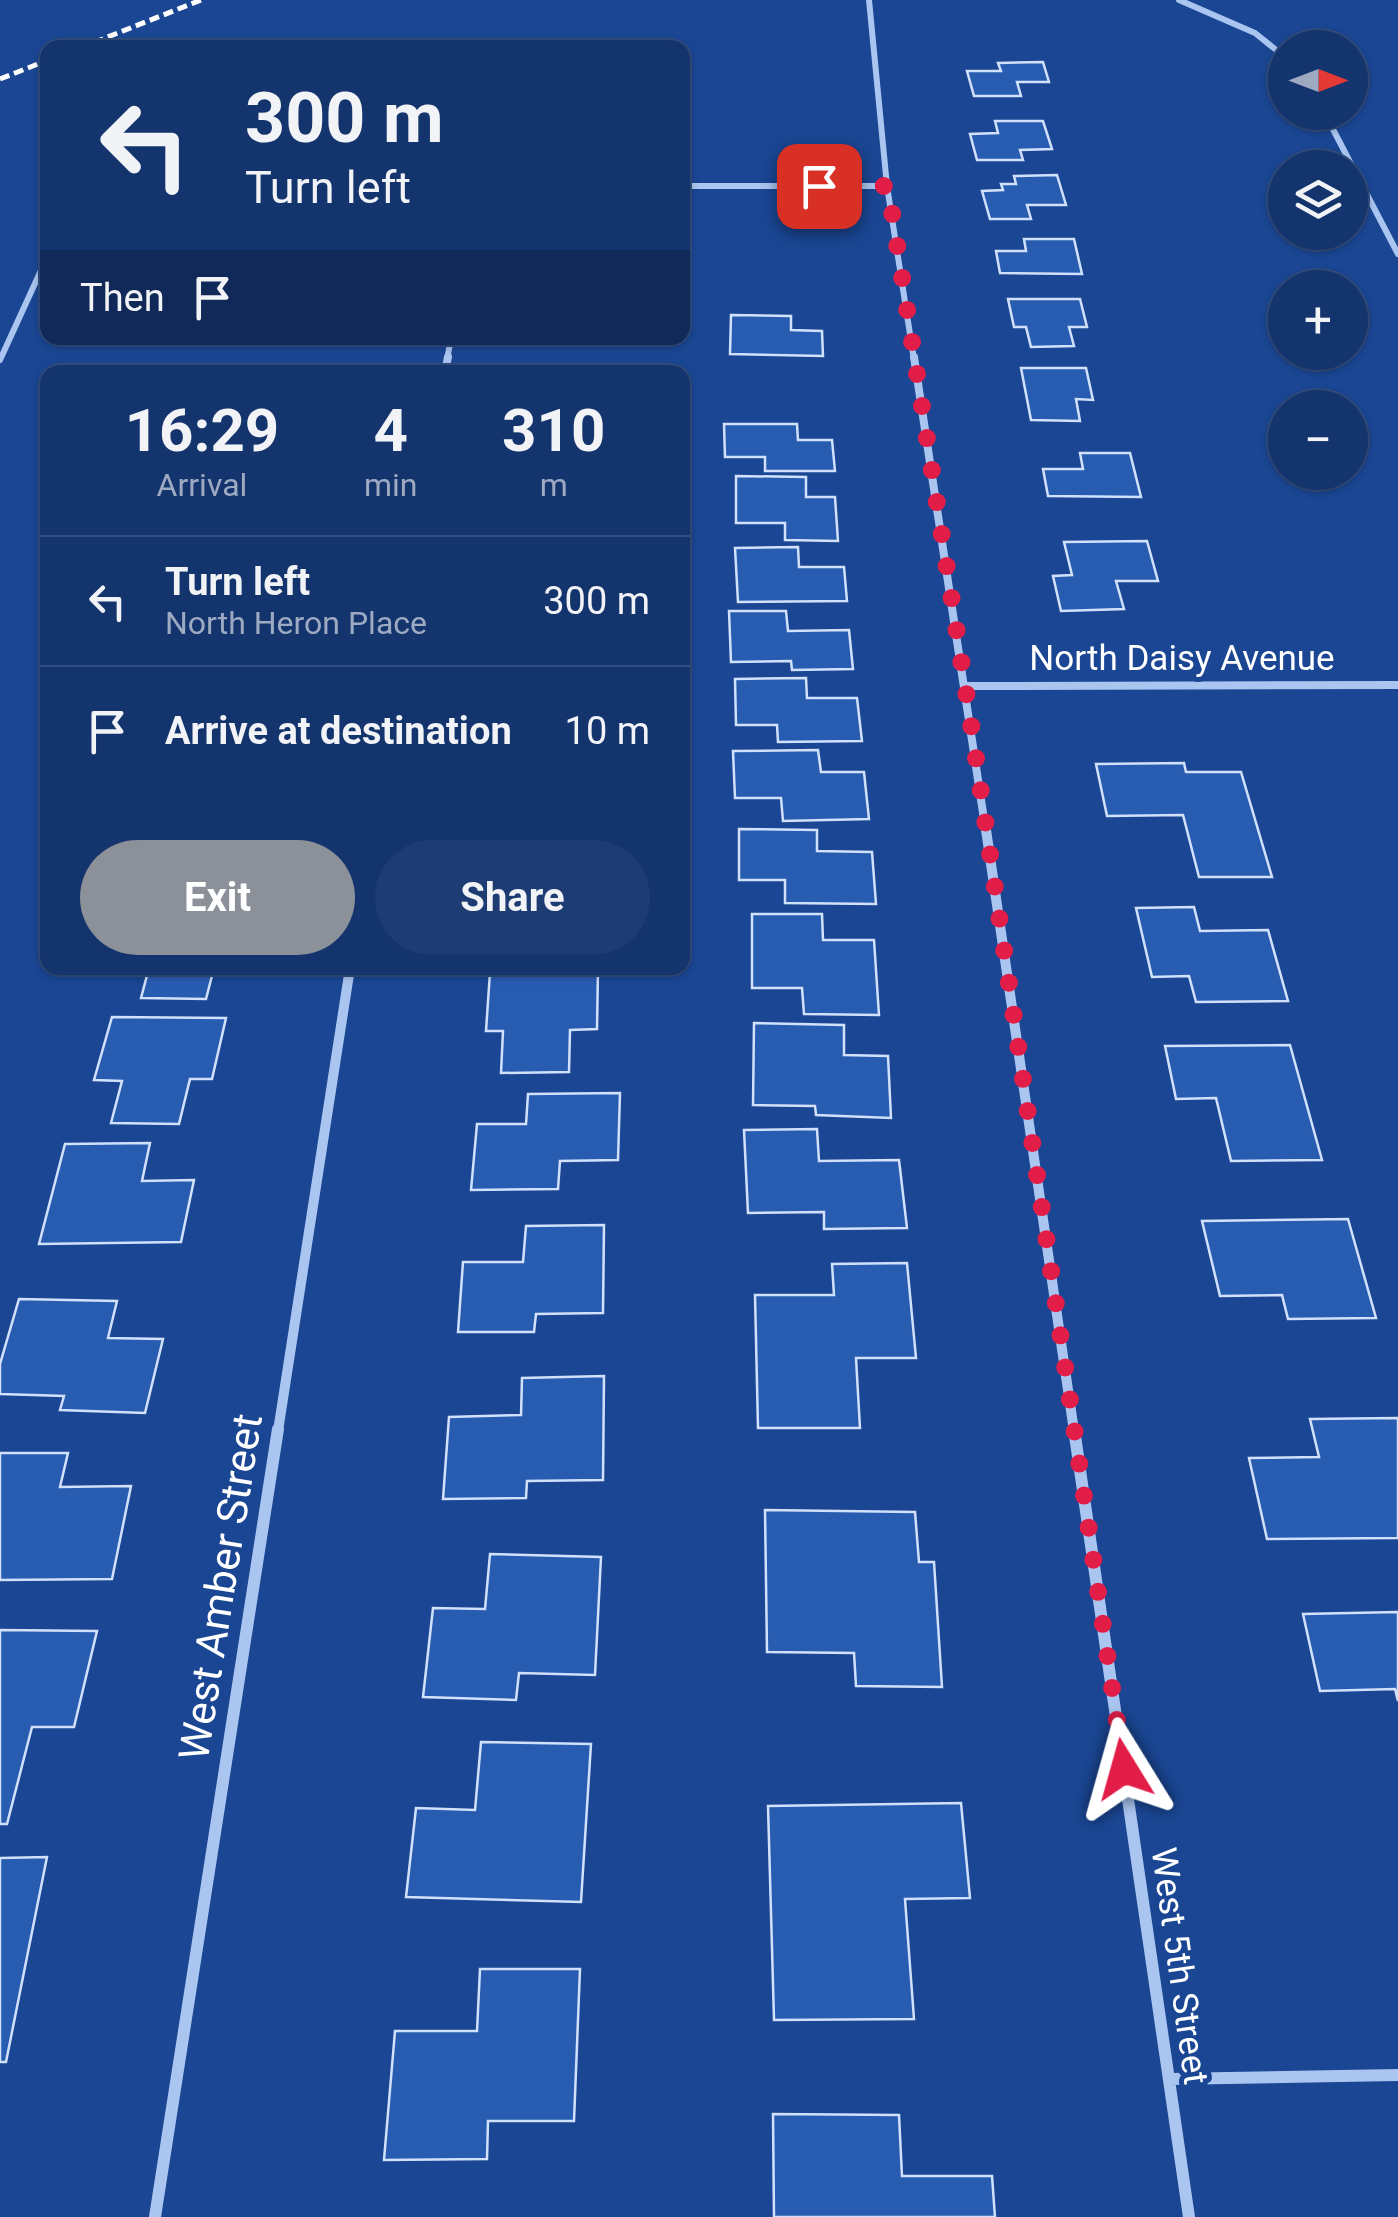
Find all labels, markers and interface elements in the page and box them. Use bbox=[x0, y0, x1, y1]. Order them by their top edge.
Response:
north arrow bbox=[1268, 30, 1368, 130]
map controls bbox=[1268, 30, 1368, 490]
text: 300 m bbox=[245, 77, 444, 159]
icon: left bbox=[80, 80, 210, 210]
pin bbox=[777, 144, 862, 229]
button: layers bbox=[1268, 150, 1368, 250]
icon: arrive bbox=[792, 159, 847, 214]
text: Turn left bbox=[245, 161, 411, 214]
icon: arrive bbox=[185, 270, 240, 325]
button: + bbox=[1268, 270, 1368, 370]
text: Then bbox=[80, 276, 165, 320]
button: − bbox=[1268, 390, 1368, 490]
text: 16:29 bbox=[125, 395, 279, 466]
text: 4 bbox=[373, 395, 408, 466]
text: 310 bbox=[502, 395, 605, 466]
text: Arrival bbox=[157, 466, 247, 504]
text: min bbox=[364, 466, 417, 504]
text: m bbox=[540, 466, 568, 504]
text: Turn left bbox=[165, 560, 310, 604]
icon: left bbox=[80, 574, 135, 629]
text: 300 m bbox=[543, 579, 650, 623]
text: North Heron Place bbox=[165, 604, 427, 642]
street label: North Daisy Avenue bbox=[1029, 638, 1335, 679]
icon: arrive bbox=[80, 704, 135, 759]
text: Arrive at destination bbox=[165, 709, 512, 753]
text: 10 m bbox=[565, 709, 650, 753]
button: Exit bbox=[80, 840, 355, 955]
button: Share bbox=[375, 840, 650, 955]
street label: West Amber Street bbox=[169, 1410, 272, 1764]
position arrow bbox=[1072, 1717, 1176, 1821]
street label: West 5th Street bbox=[1143, 1845, 1216, 2087]

